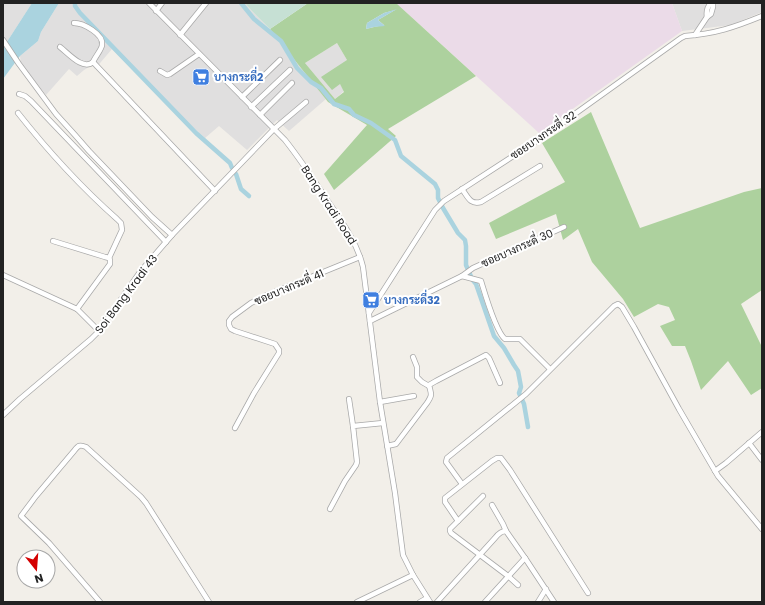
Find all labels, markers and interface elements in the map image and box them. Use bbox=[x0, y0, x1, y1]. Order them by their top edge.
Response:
place label: บางกระดี่2 bbox=[214, 66, 263, 85]
supermarket icon: บางกระดี่2 bbox=[191, 67, 211, 87]
street label: ซอยบางกระดี่ 32 bbox=[505, 104, 579, 163]
street label: Bang Kradi Road bbox=[297, 162, 361, 248]
street label: ซอยบางกระดี่ 30 bbox=[477, 222, 556, 271]
street label: Soi Bang Kradi 43 bbox=[91, 251, 161, 337]
street label: ซอยบางกระดี่ 41 bbox=[250, 262, 326, 309]
place label: บางกระดี่32 bbox=[384, 289, 440, 308]
supermarket icon: บางกระดี่32 bbox=[361, 290, 381, 310]
north arrow bbox=[16, 549, 56, 589]
text: N bbox=[33, 570, 45, 587]

